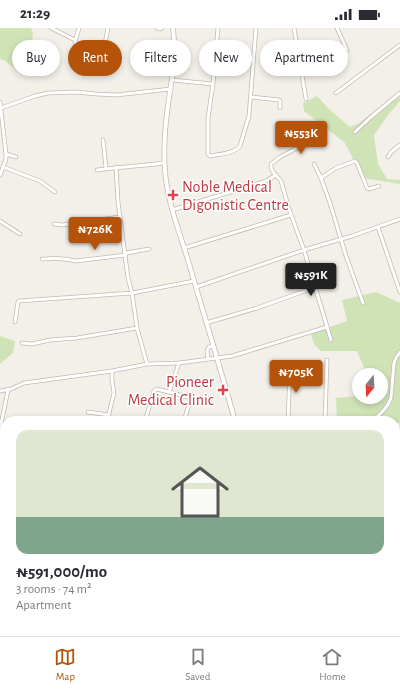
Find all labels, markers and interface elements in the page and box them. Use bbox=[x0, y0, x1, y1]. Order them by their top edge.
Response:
text: 21:29 bbox=[20, 6, 50, 21]
chip: Buy bbox=[12, 40, 60, 76]
chip: Rent bbox=[68, 40, 122, 76]
chip: Filters bbox=[130, 40, 191, 76]
chip: New bbox=[199, 40, 252, 76]
chip: Apartment bbox=[260, 40, 348, 76]
pin: ₦553K bbox=[273, 121, 329, 155]
text: ₦553K bbox=[284, 127, 318, 140]
place label: Noble Medical Digonistic Centre bbox=[182, 179, 289, 213]
marker: Noble Medical Digonistic Centre bbox=[167, 189, 179, 201]
pin: ₦726K bbox=[67, 217, 123, 251]
text: ₦726K bbox=[78, 223, 112, 236]
pin: ₦591K bbox=[283, 263, 339, 297]
text: ₦591K bbox=[294, 269, 328, 282]
pin: ₦705K bbox=[268, 360, 324, 394]
text: ₦705K bbox=[279, 366, 313, 379]
north arrow bbox=[352, 368, 388, 404]
map controls bbox=[352, 368, 388, 404]
place label: Pioneer Medical Clinic bbox=[128, 374, 215, 408]
marker: Pioneer Medical Clinic bbox=[217, 384, 229, 396]
icon: home bbox=[164, 456, 236, 528]
text: ₦591,000/mo bbox=[16, 563, 107, 580]
text: 3 rooms · 74 m² bbox=[16, 583, 92, 596]
text: Apartment bbox=[16, 599, 71, 612]
tab: Map bbox=[54, 646, 76, 683]
tab: Saved bbox=[185, 646, 210, 683]
tab: Home bbox=[319, 646, 346, 683]

